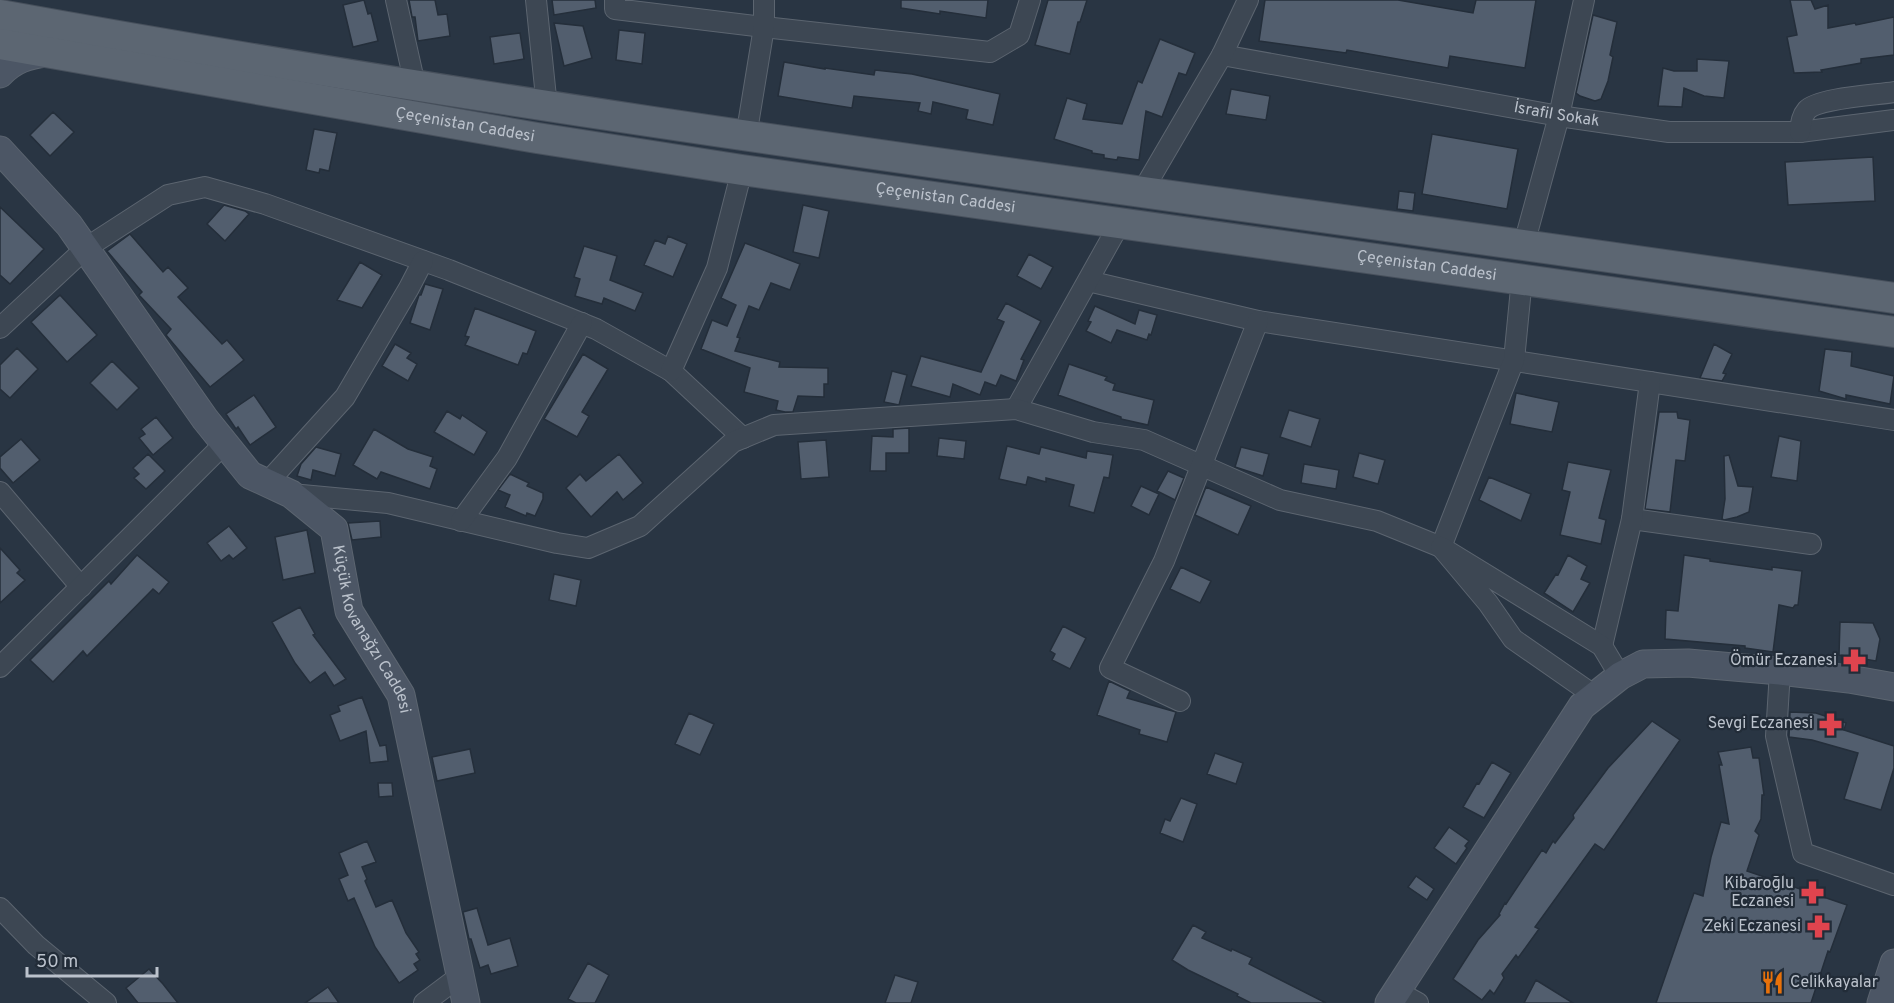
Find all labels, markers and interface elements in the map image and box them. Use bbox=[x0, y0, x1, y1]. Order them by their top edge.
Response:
street label: İsrafil Sokak bbox=[1512, 97, 1601, 132]
street label: Çeçenistan Caddesi bbox=[394, 103, 536, 147]
street label: Çeçenistan Caddesi bbox=[874, 179, 1017, 218]
street label: Çeçenistan Caddesi bbox=[1355, 247, 1498, 286]
street label: Küçük Kovanağzı Caddesi bbox=[327, 544, 415, 715]
pharmacy icon: Ömür Eczanesi bbox=[1842, 648, 1868, 674]
place label: Ömür Eczanesi bbox=[1730, 649, 1837, 671]
pharmacy icon: Sevgi Eczanesi bbox=[1818, 711, 1844, 737]
place label: Sevgi Eczanesi bbox=[1708, 714, 1813, 734]
place label: Kibaroğlu Eczanesi bbox=[1724, 874, 1794, 912]
pharmacy icon: Kibaroğlu Eczanesi bbox=[1799, 880, 1825, 906]
pharmacy icon: Zeki Eczanesi bbox=[1806, 914, 1832, 940]
place label: Zeki Eczanesi bbox=[1703, 917, 1801, 937]
scale bar bbox=[27, 940, 158, 978]
text: 50 m bbox=[36, 951, 78, 974]
restaurant icon: Celikkayalar bbox=[1759, 970, 1785, 996]
place label: Celikkayalar bbox=[1790, 973, 1878, 993]

